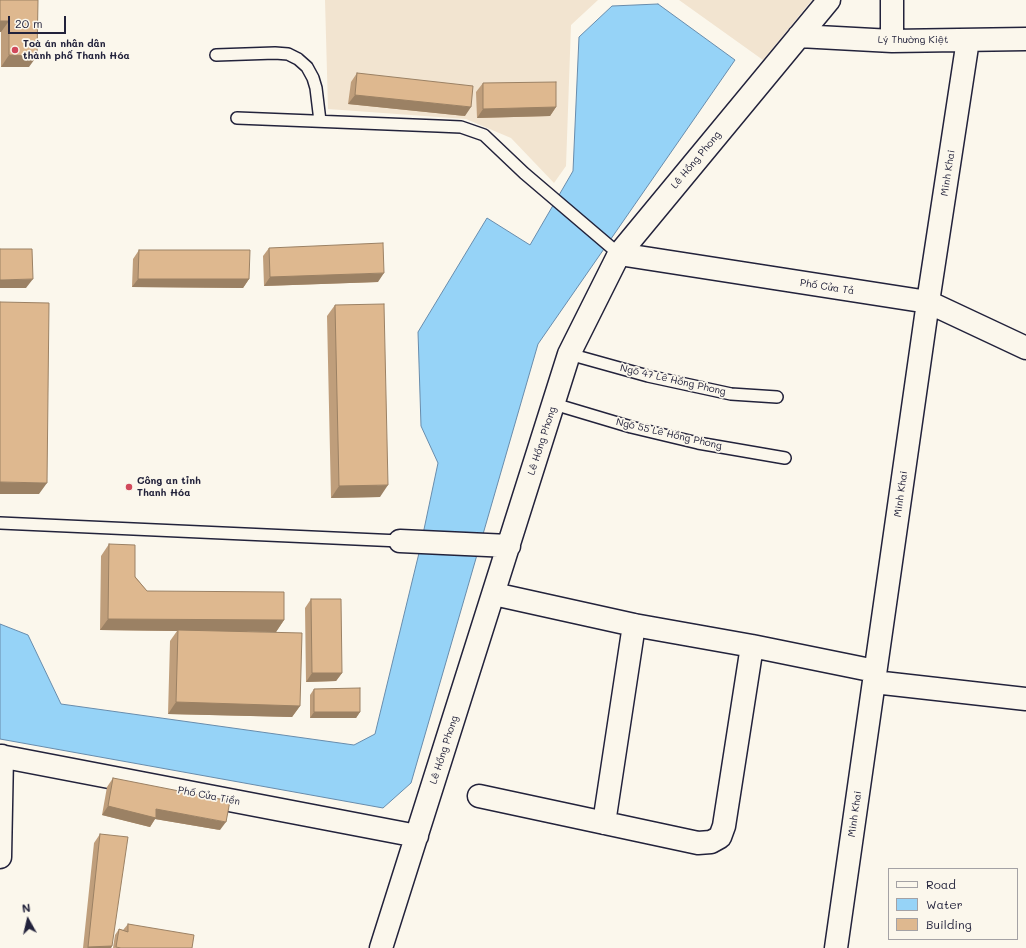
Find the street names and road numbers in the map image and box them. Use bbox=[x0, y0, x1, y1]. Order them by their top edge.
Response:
street label: Lý Thường Kiệt bbox=[878, 34, 948, 46]
street label: Lê Hồng Phong bbox=[668, 129, 724, 191]
street label: Minh Khai bbox=[938, 149, 958, 197]
street label: Phố Cửa Tả bbox=[799, 277, 855, 297]
street label: Ngõ 47 Lê Hồng Phong bbox=[619, 362, 727, 398]
street label: Lê Hồng Phong bbox=[525, 405, 559, 477]
street label: Ngõ 55 Lê Hồng Phong bbox=[615, 416, 723, 452]
street label: Minh Khai bbox=[892, 470, 910, 518]
street label: Lê Hồng Phong bbox=[427, 714, 461, 786]
street label: Phố Cửa Tiền bbox=[177, 784, 241, 808]
street label: Minh Khai bbox=[846, 790, 864, 838]

